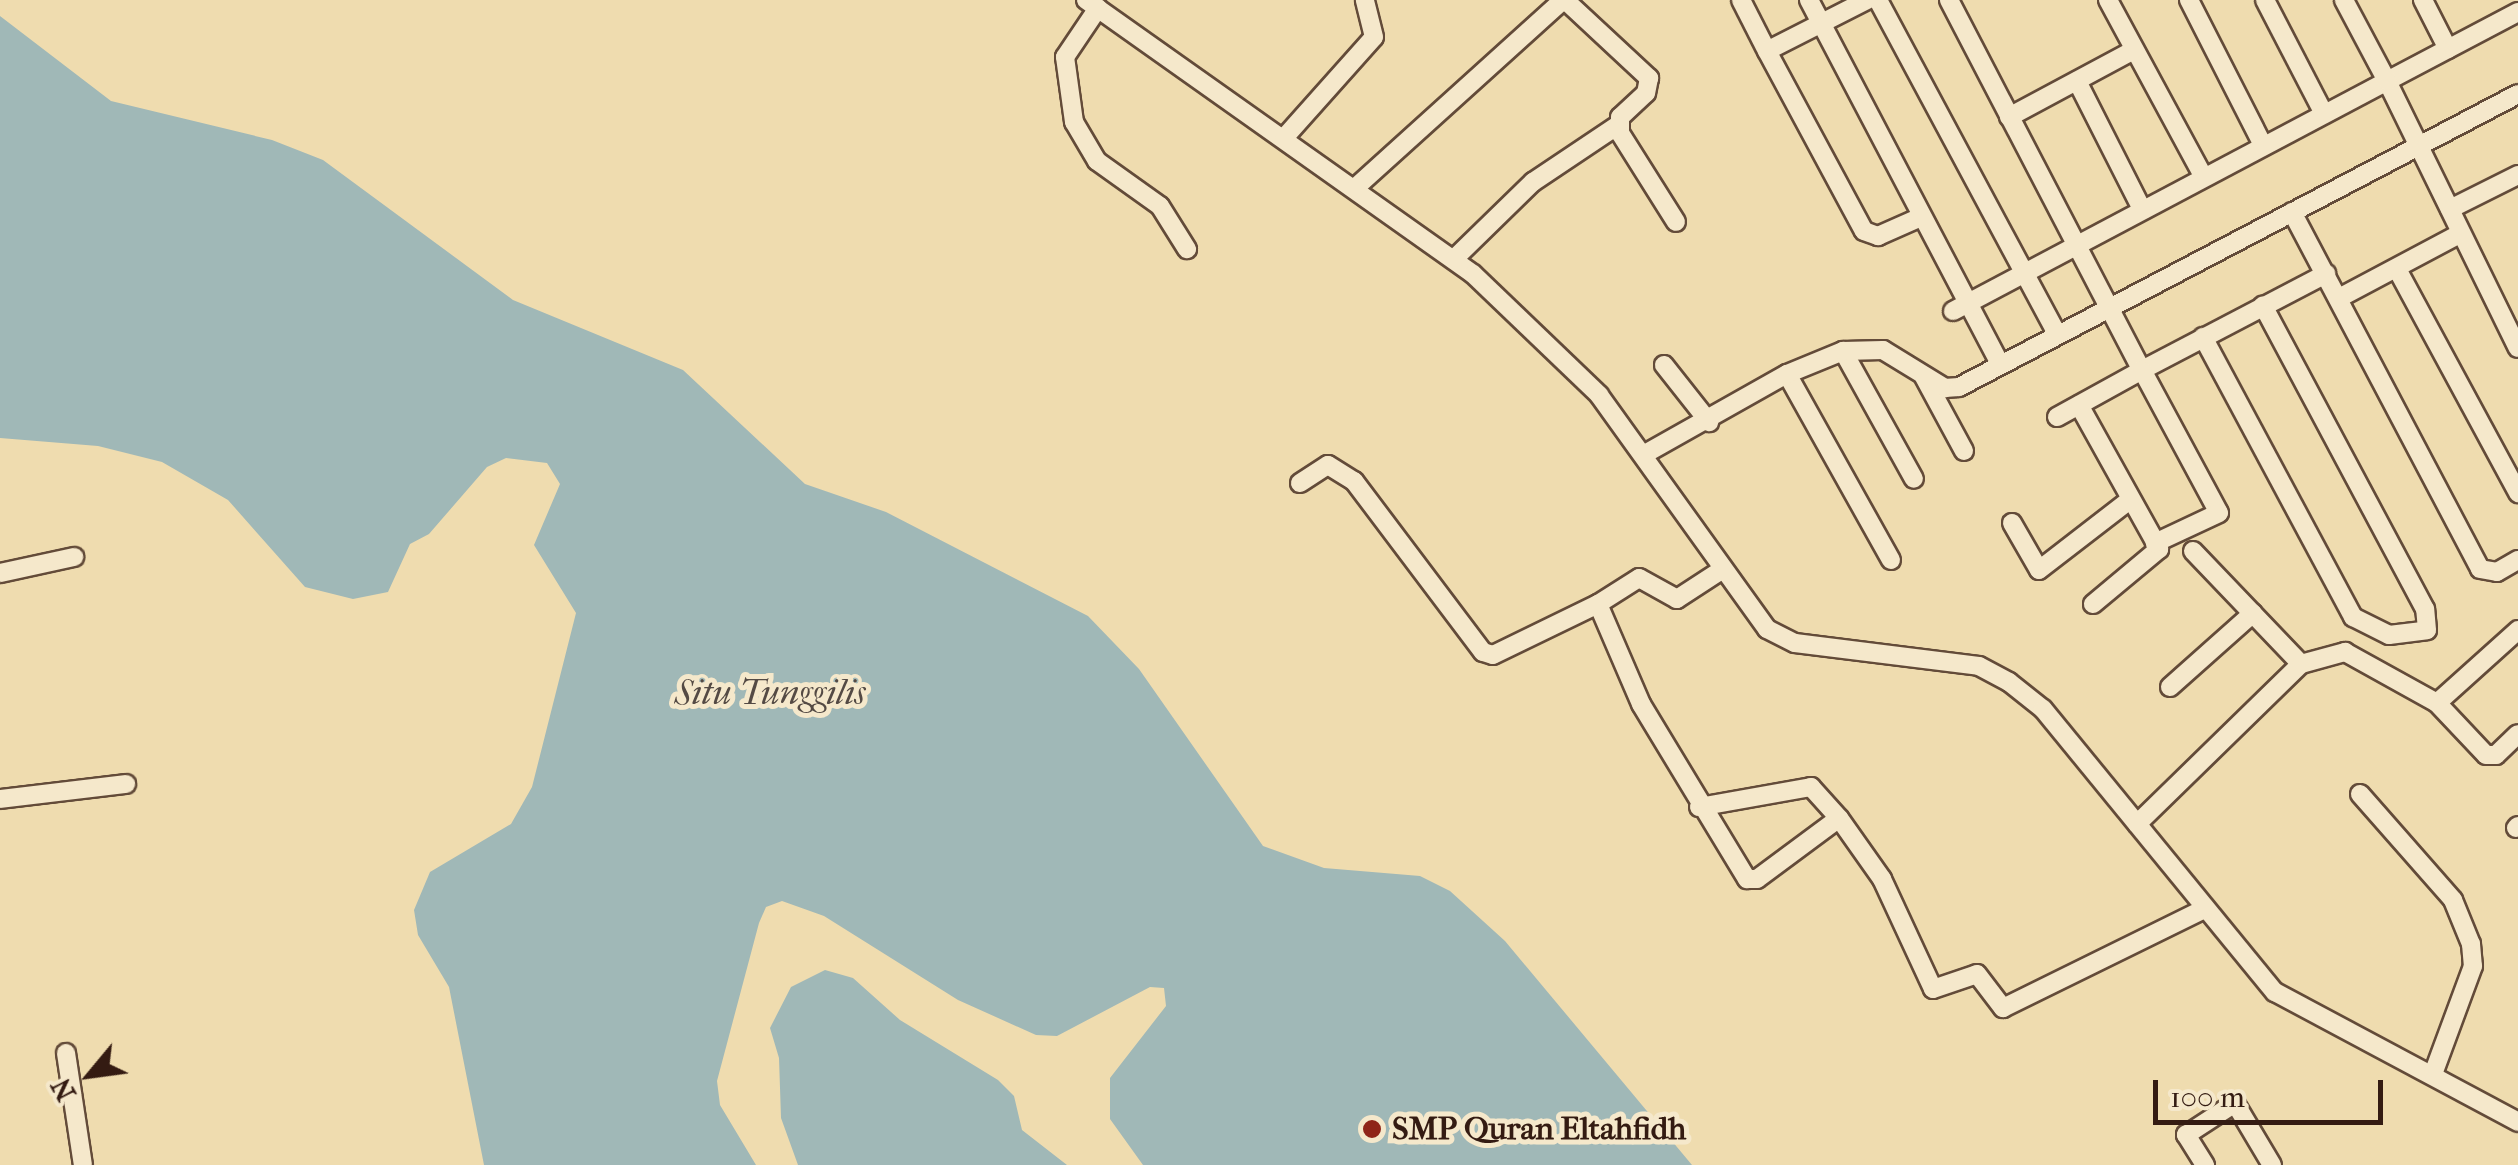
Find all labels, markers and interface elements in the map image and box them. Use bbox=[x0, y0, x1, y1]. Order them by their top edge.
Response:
water label: Situ Tunggilis bbox=[674, 672, 866, 714]
north arrow bbox=[40, 1025, 140, 1125]
scale bar bbox=[2158, 1060, 2388, 1122]
text: N bbox=[44, 1072, 83, 1107]
text: 100 m bbox=[2170, 1080, 2245, 1115]
place label: SMP Quran Eltahfidh bbox=[1392, 1110, 1686, 1148]
marker: SMP Quran Eltahfidh bbox=[1361, 1118, 1383, 1140]

